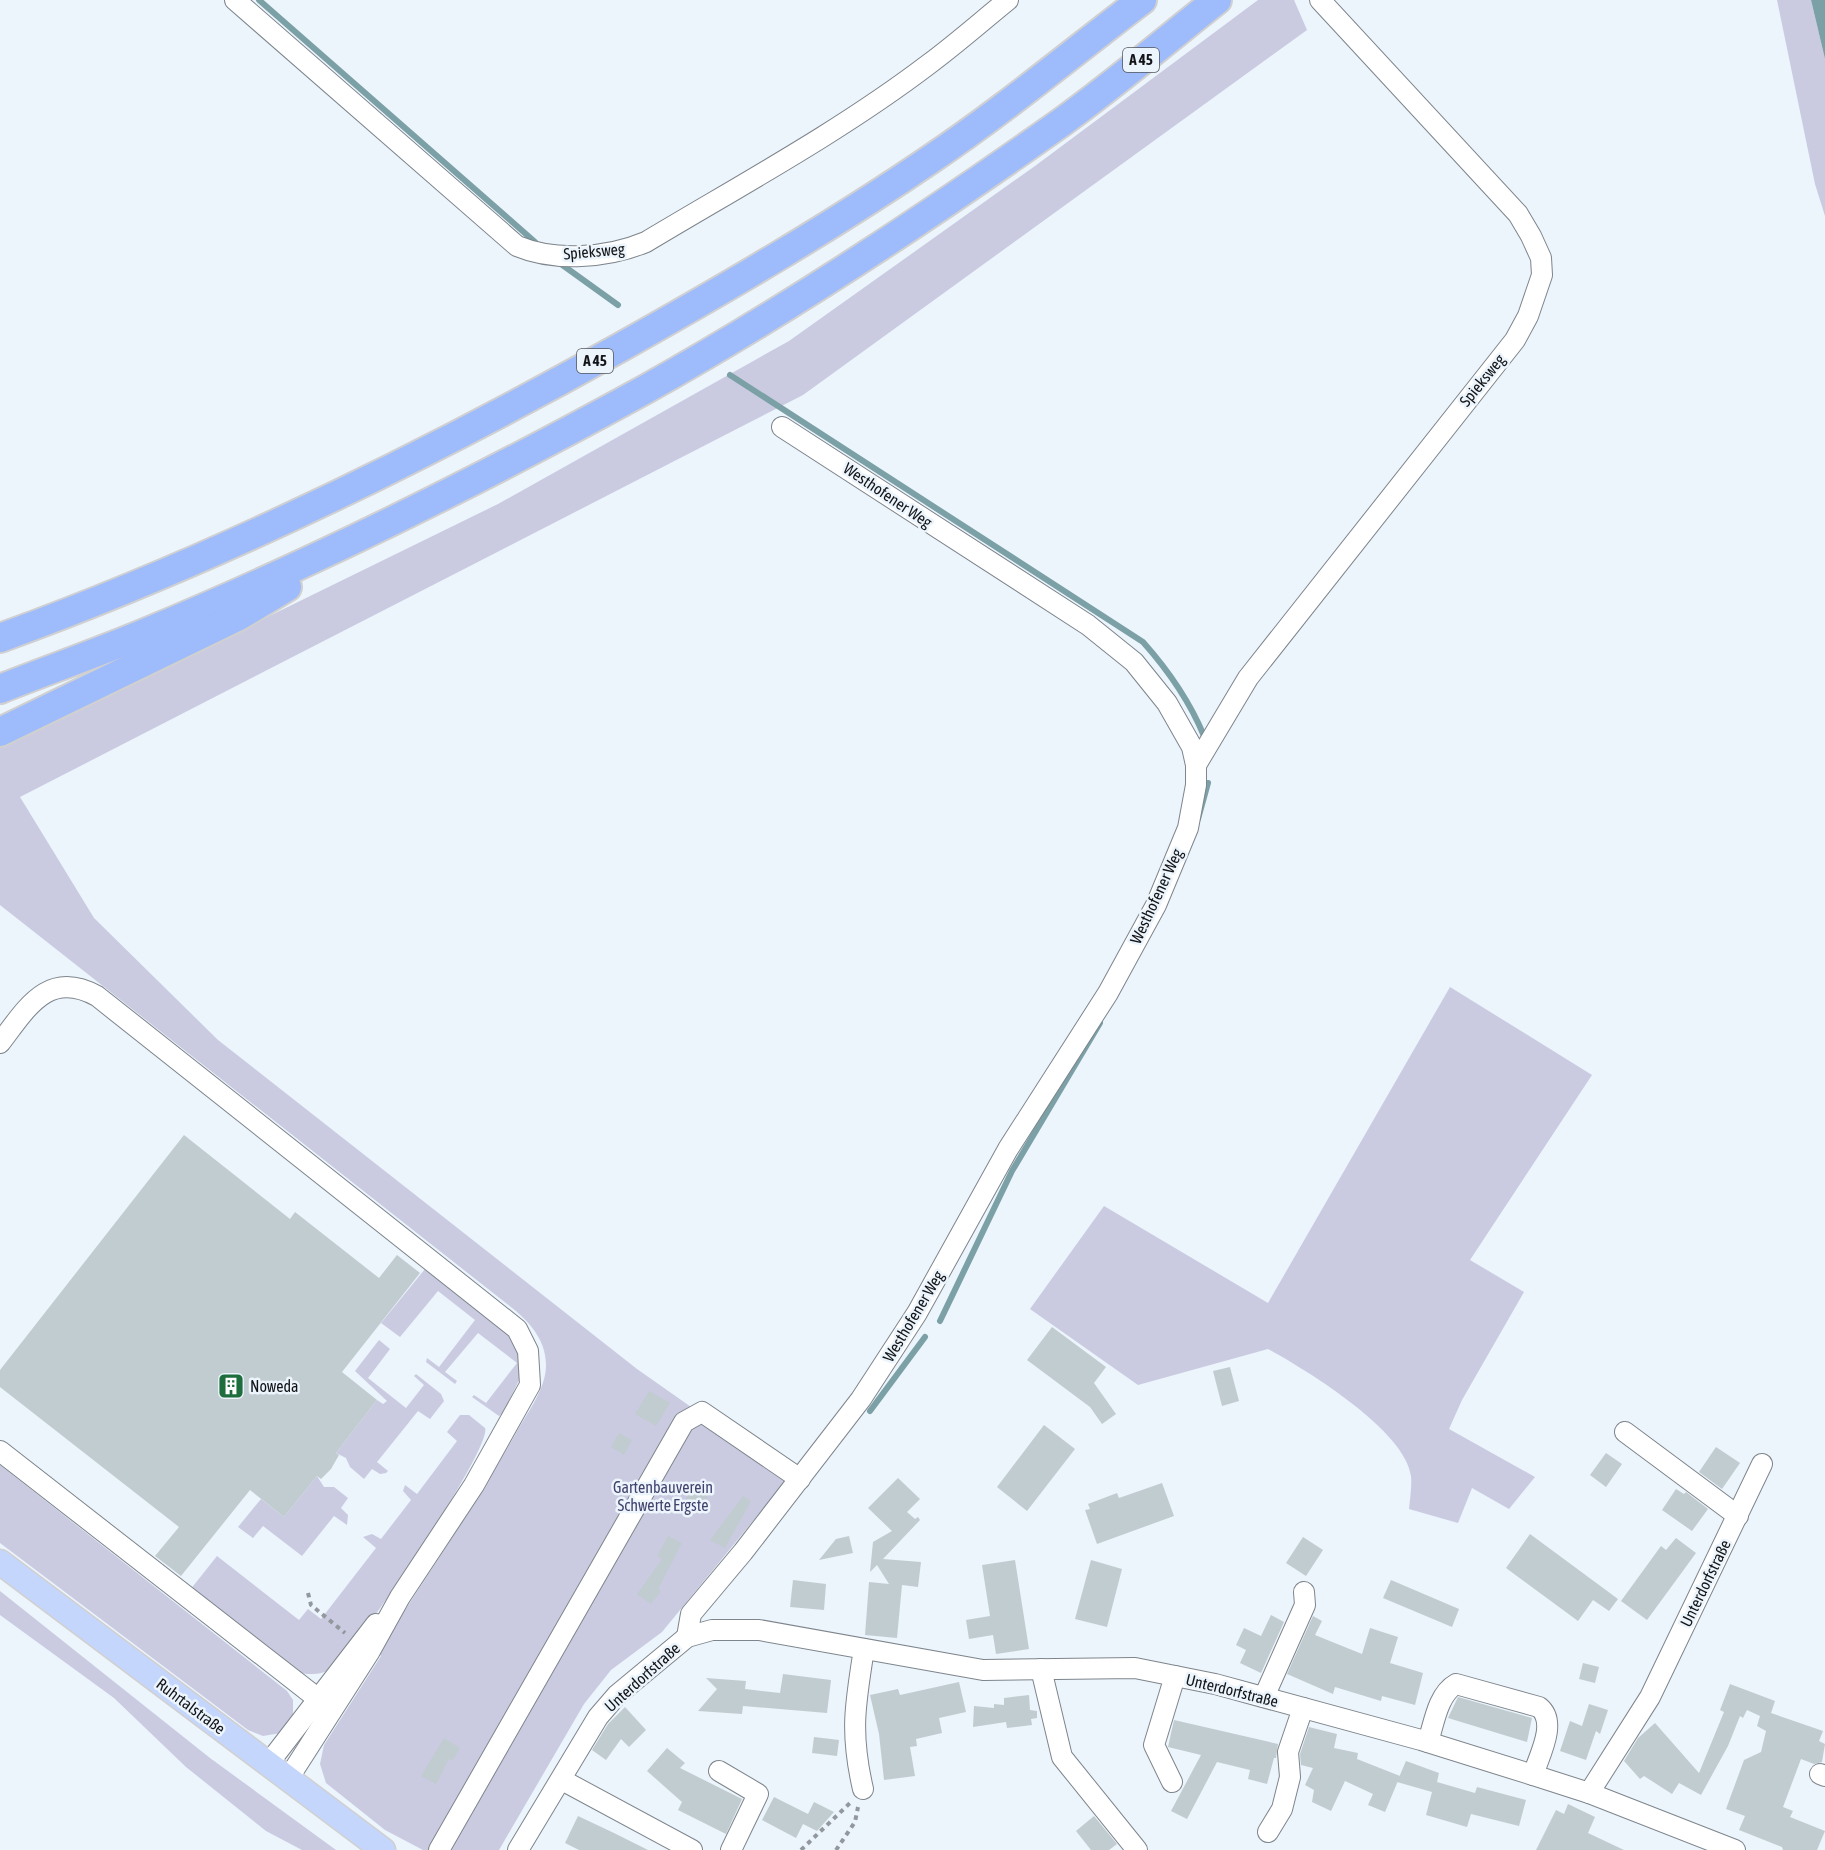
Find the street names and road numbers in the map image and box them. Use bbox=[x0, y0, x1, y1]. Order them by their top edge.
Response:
road number: A 45 bbox=[1123, 48, 1159, 72]
street label: Spieksweg bbox=[563, 239, 626, 264]
road number: A 45 bbox=[577, 349, 613, 373]
street label: Spieksweg bbox=[1456, 350, 1509, 410]
street label: Westhofener Weg bbox=[840, 459, 936, 532]
street label: Westhofener Weg bbox=[1126, 846, 1187, 947]
street label: Westhofener Weg bbox=[879, 1267, 948, 1365]
street label: Unterdorfstraße bbox=[1676, 1537, 1734, 1629]
street label: Unterdorfstraße bbox=[601, 1639, 683, 1715]
street label: Unterdorfstraße bbox=[1184, 1670, 1280, 1710]
street label: Ruhrtalstraße bbox=[153, 1674, 229, 1738]

